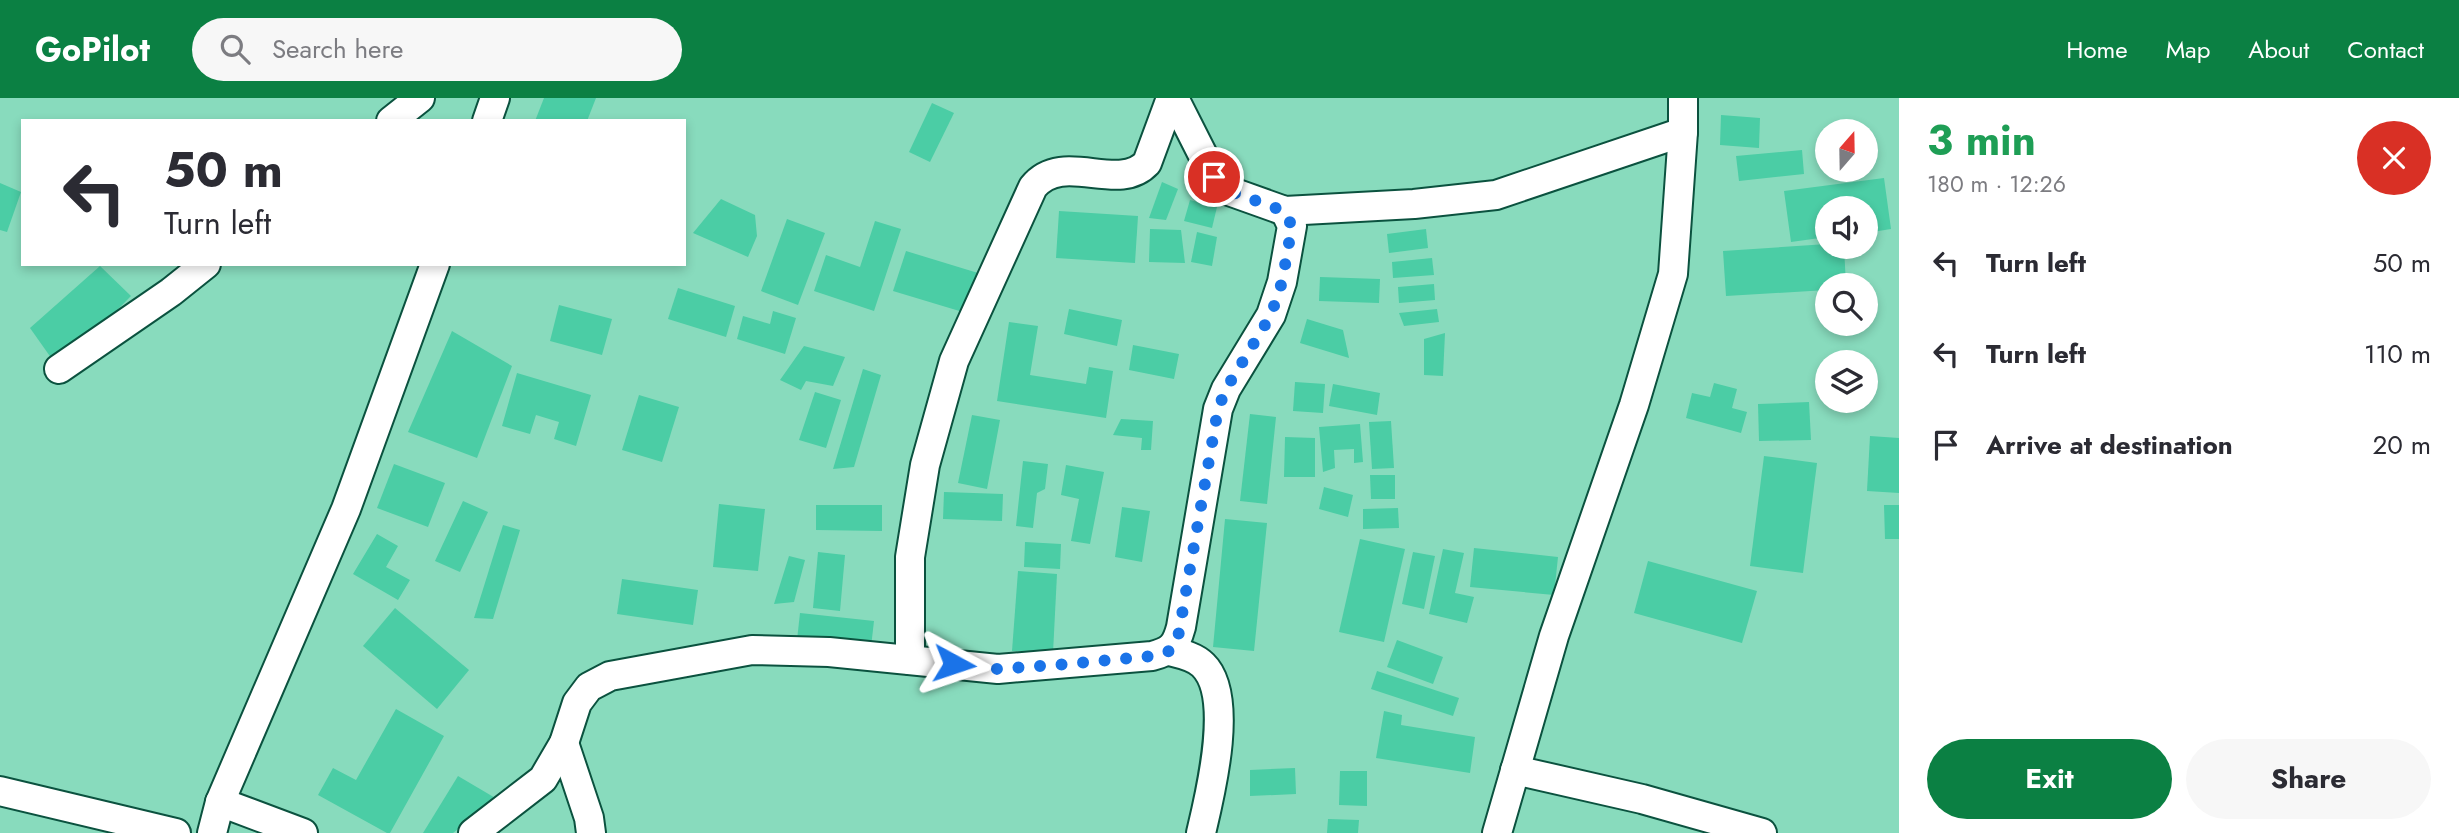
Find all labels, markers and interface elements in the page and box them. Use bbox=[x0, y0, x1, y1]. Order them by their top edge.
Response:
search box bbox=[192, 18, 682, 81]
text: GoPilot bbox=[35, 26, 150, 73]
icon: search bbox=[216, 30, 254, 68]
text: Search here bbox=[272, 30, 403, 68]
text: Home bbox=[2066, 32, 2128, 67]
text: Map bbox=[2166, 32, 2210, 67]
text: About bbox=[2248, 32, 2309, 67]
text: Contact bbox=[2347, 32, 2424, 67]
text: 3 min bbox=[1927, 110, 2036, 171]
north arrow bbox=[1815, 119, 1878, 182]
map controls bbox=[1815, 119, 1878, 413]
button: close bbox=[2357, 121, 2431, 195]
text: 50 m bbox=[164, 135, 283, 205]
icon: left bbox=[49, 147, 140, 238]
pin bbox=[1184, 147, 1244, 207]
icon: arrive bbox=[1195, 158, 1233, 196]
text: 180 m · 12:26 bbox=[1927, 167, 2066, 201]
button: sound bbox=[1815, 196, 1878, 259]
text: Turn left bbox=[164, 200, 271, 246]
icon: left bbox=[1927, 244, 1965, 282]
text: Turn left bbox=[1986, 244, 2086, 282]
text: 50 m bbox=[2373, 244, 2431, 282]
button: search bbox=[1815, 273, 1878, 336]
icon: left bbox=[1927, 335, 1965, 373]
text: Turn left bbox=[1986, 335, 2086, 373]
text: 110 m bbox=[2364, 335, 2431, 373]
button: layers bbox=[1815, 350, 1878, 413]
icon: arrive bbox=[1927, 426, 1965, 464]
text: Arrive at destination bbox=[1986, 426, 2233, 464]
text: 20 m bbox=[2373, 426, 2431, 464]
position arrow bbox=[917, 627, 991, 701]
button: Exit bbox=[1927, 739, 2172, 819]
button: Share bbox=[2186, 739, 2431, 819]

